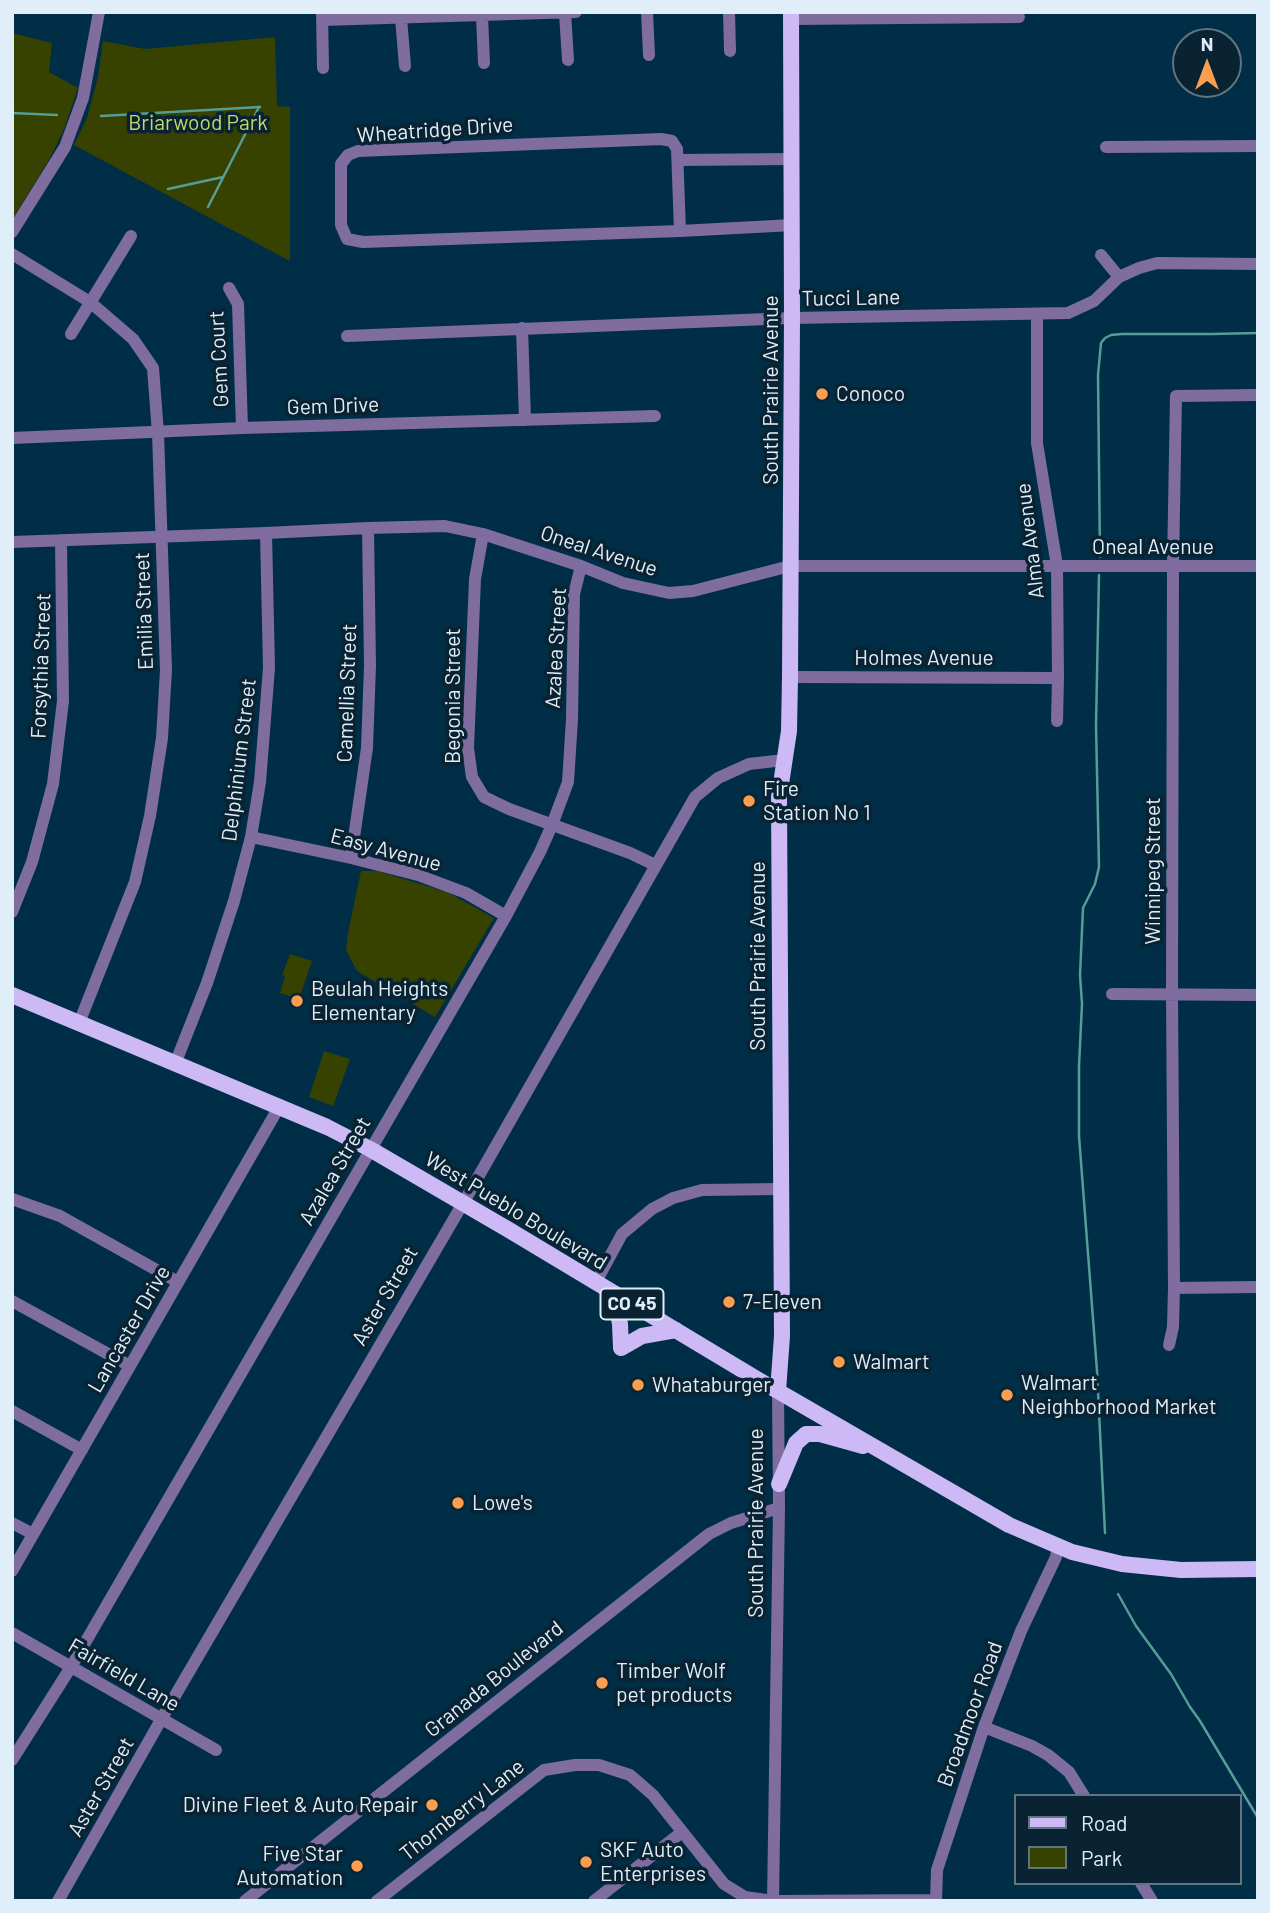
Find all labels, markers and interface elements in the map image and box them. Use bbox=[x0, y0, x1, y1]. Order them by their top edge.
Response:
north arrow bbox=[1172, 28, 1242, 98]
text: N bbox=[1201, 32, 1213, 55]
park label: Briarwood Park bbox=[128, 110, 268, 136]
street label: Wheatridge Drive bbox=[356, 112, 514, 148]
street label: Tucci Lane bbox=[801, 285, 901, 311]
street label: South Prairie Avenue bbox=[758, 295, 784, 485]
street label: Gem Court bbox=[204, 310, 234, 408]
place label: Conoco bbox=[836, 381, 905, 407]
marker: Conoco bbox=[814, 386, 830, 402]
street label: Gem Drive bbox=[286, 392, 380, 420]
street label: Alma Avenue bbox=[1010, 482, 1050, 600]
street label: Oneal Avenue bbox=[537, 520, 661, 582]
street label: Oneal Avenue bbox=[1092, 534, 1214, 560]
street label: Emilia Street bbox=[129, 552, 159, 670]
street label: Azalea Street bbox=[540, 587, 572, 709]
street label: Forsythia Street bbox=[26, 593, 56, 739]
street label: Camellia Street bbox=[332, 623, 362, 763]
street label: Begonia Street bbox=[440, 628, 466, 764]
street label: Holmes Avenue bbox=[854, 645, 994, 671]
street label: Delphinium Street bbox=[216, 677, 262, 843]
place label: Fire Station No 1 bbox=[763, 776, 871, 826]
marker: Fire Station No 1 bbox=[741, 793, 757, 809]
street label: Winnipeg Street bbox=[1140, 797, 1166, 945]
street label: Easy Avenue bbox=[328, 823, 444, 877]
street label: South Prairie Avenue bbox=[745, 861, 771, 1051]
place label: Beulah Heights Elementary bbox=[311, 976, 448, 1026]
marker: Beulah Heights Elementary bbox=[289, 993, 305, 1009]
street label: Azalea Street bbox=[294, 1112, 376, 1230]
street label: West Pueblo Boulevard bbox=[420, 1147, 612, 1275]
street label: Aster Street bbox=[346, 1242, 424, 1350]
street label: Lancaster Drive bbox=[82, 1261, 176, 1397]
road number: CO 45 bbox=[600, 1288, 664, 1320]
place label: 7-Eleven bbox=[743, 1289, 822, 1315]
marker: 7-Eleven bbox=[721, 1294, 737, 1310]
place label: Walmart bbox=[853, 1349, 930, 1375]
marker: Walmart bbox=[831, 1354, 847, 1370]
place label: Walmart Neighborhood Market bbox=[1021, 1370, 1217, 1420]
place label: Whataburger bbox=[652, 1372, 771, 1398]
marker: Whataburger bbox=[630, 1377, 646, 1393]
marker: Walmart Neighborhood Market bbox=[999, 1387, 1015, 1403]
street label: South Prairie Avenue bbox=[743, 1428, 769, 1618]
place label: Lowe's bbox=[472, 1490, 533, 1516]
marker: Lowe's bbox=[450, 1495, 466, 1511]
street label: Granada Boulevard bbox=[420, 1615, 568, 1743]
street label: Fairfield Lane bbox=[64, 1633, 184, 1717]
street label: Broadmoor Road bbox=[932, 1638, 1008, 1790]
place label: Timber Wolf pet products bbox=[616, 1658, 732, 1708]
marker: Timber Wolf pet products bbox=[594, 1675, 610, 1691]
street label: Aster Street bbox=[62, 1733, 140, 1841]
street label: Thornberry Lane bbox=[395, 1754, 529, 1866]
place label: Divine Fleet & Auto Repair bbox=[183, 1792, 418, 1818]
legend bbox=[1014, 1794, 1242, 1885]
marker: Divine Fleet & Auto Repair bbox=[424, 1797, 440, 1813]
text: Road bbox=[1081, 1810, 1127, 1835]
place label: SKF Auto Enterprises bbox=[600, 1837, 706, 1887]
place label: Five Star Automation bbox=[236, 1841, 343, 1891]
text: Park bbox=[1081, 1845, 1122, 1870]
marker: SKF Auto Enterprises bbox=[578, 1854, 594, 1870]
marker: Five Star Automation bbox=[349, 1858, 365, 1874]

